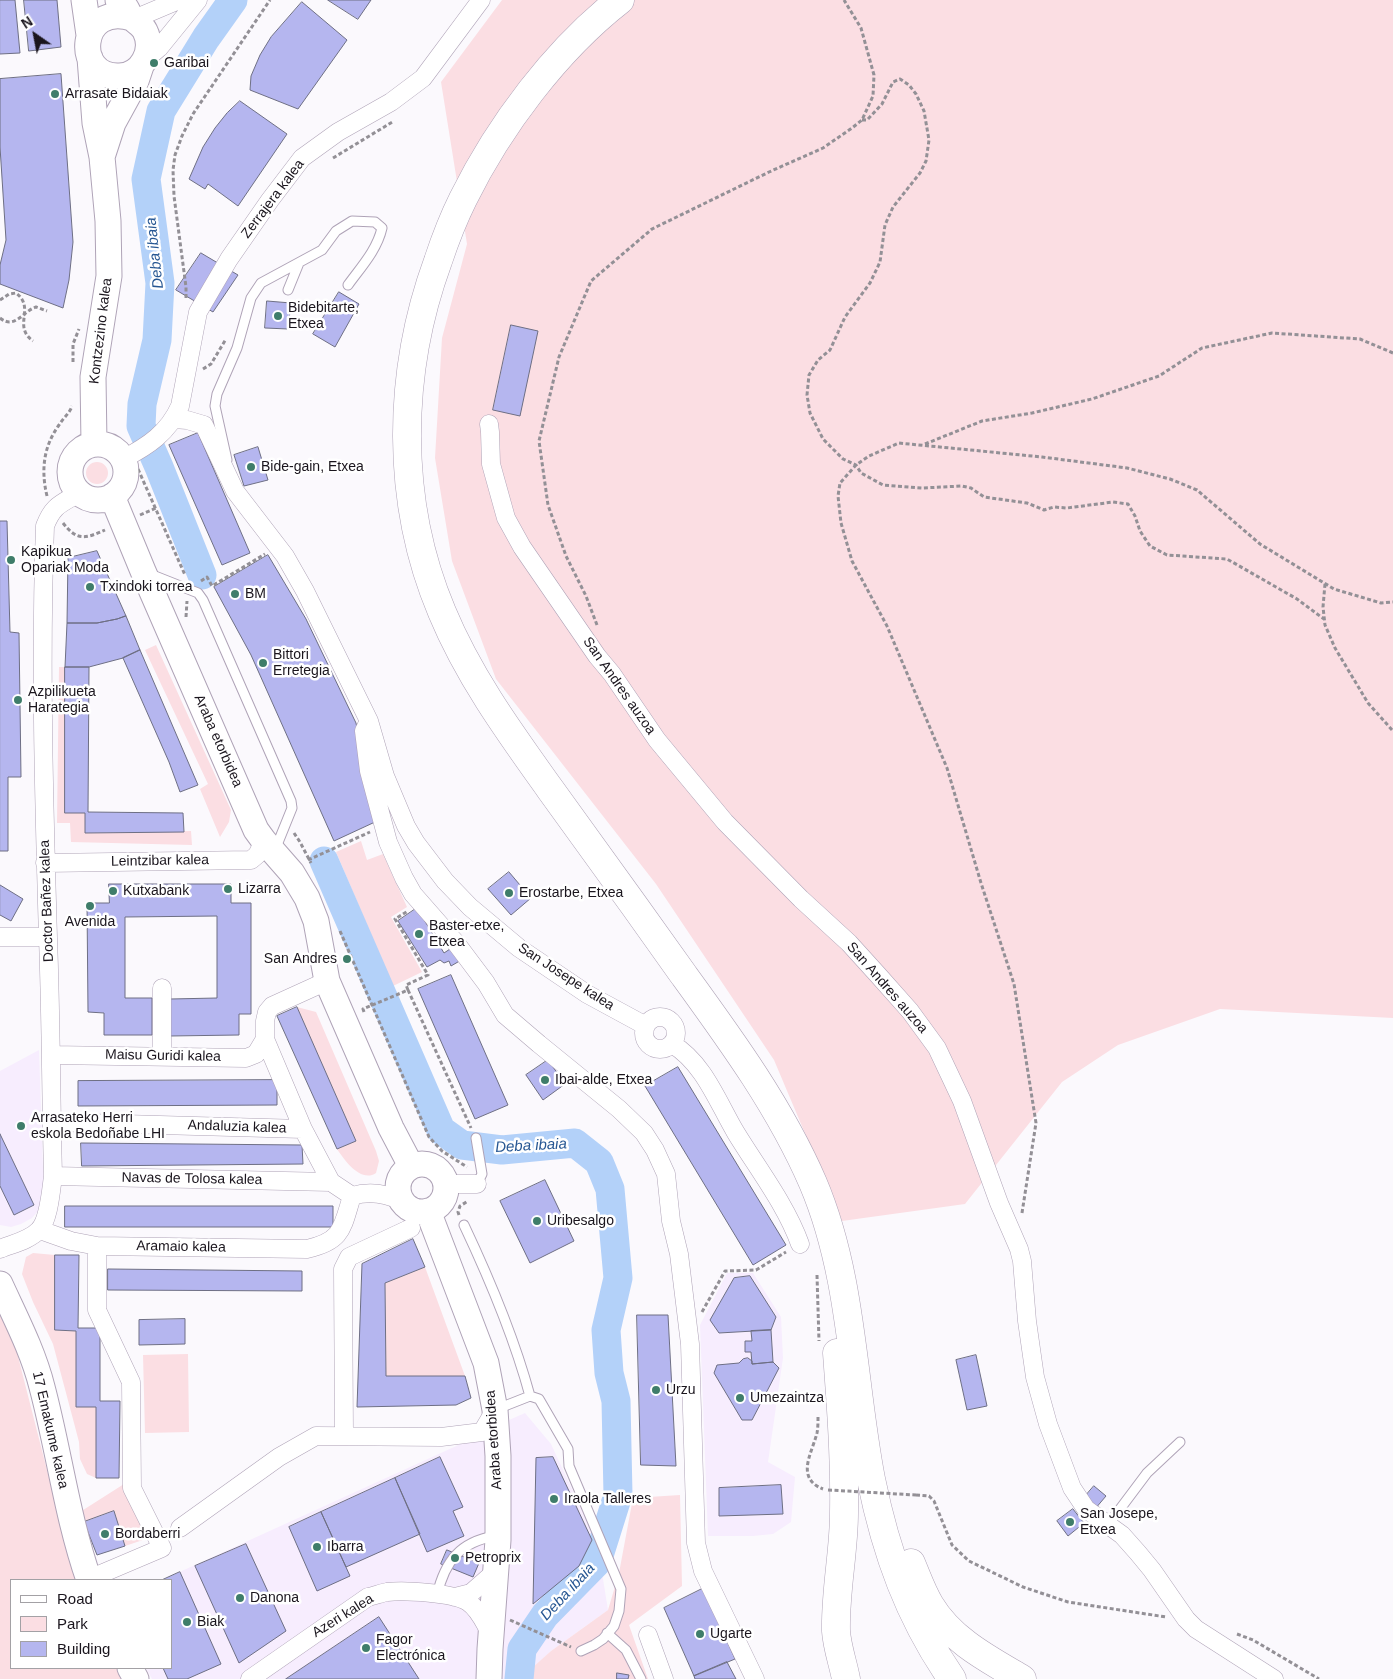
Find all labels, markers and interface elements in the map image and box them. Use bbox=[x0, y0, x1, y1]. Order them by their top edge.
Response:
north arrow bbox=[10, 10, 60, 60]
text: N bbox=[18, 13, 35, 32]
place label: Garibai bbox=[164, 55, 209, 71]
marker: Garibai bbox=[148, 57, 160, 69]
place label: Arrasate Bidaiak bbox=[65, 86, 168, 102]
marker: Arrasate Bidaiak bbox=[49, 88, 61, 100]
street label: Zerrajera kalea bbox=[238, 156, 308, 242]
water label: Deba ibaia bbox=[142, 216, 168, 290]
street label: Kontzezino kalea bbox=[86, 277, 116, 385]
place label: Bidebitarte, Etxea bbox=[288, 300, 359, 332]
marker: Bidebitarte, Etxea bbox=[272, 310, 284, 322]
place label: Bide-gain, Etxea bbox=[261, 459, 364, 475]
marker: Bide-gain, Etxea bbox=[245, 461, 257, 473]
place label: Kapikua Opariak Moda bbox=[21, 544, 109, 576]
marker: Kapikua Opariak Moda bbox=[5, 554, 17, 566]
place label: Txindoki torrea bbox=[100, 579, 193, 595]
marker: Txindoki torrea bbox=[84, 581, 96, 593]
place label: BM bbox=[245, 586, 266, 602]
marker: BM bbox=[229, 588, 241, 600]
street label: San Andres auzoa bbox=[579, 634, 659, 738]
place label: Bittori Erretegia bbox=[273, 647, 330, 680]
marker: Bittori Erretegia bbox=[257, 657, 269, 669]
place label: Azpilikueta Harategia bbox=[28, 684, 96, 716]
street label: Araba etorbidea bbox=[190, 692, 246, 790]
marker: Azpilikueta Harategia bbox=[12, 694, 24, 706]
street label: Doctor Bañez kalea bbox=[36, 840, 58, 962]
street label: Leintzibar kalea bbox=[111, 852, 209, 870]
place label: Lizarra bbox=[238, 881, 281, 897]
place label: Kutxabank bbox=[123, 883, 189, 899]
marker: Lizarra bbox=[222, 883, 234, 895]
marker: Kutxabank bbox=[107, 885, 119, 897]
place label: Erostarbe, Etxea bbox=[519, 885, 623, 901]
marker: Erostarbe, Etxea bbox=[503, 887, 515, 899]
marker: Avenida bbox=[84, 900, 96, 912]
place label: Avenida bbox=[65, 914, 115, 930]
place label: Baster-etxe, Etxea bbox=[429, 918, 504, 950]
marker: Baster-etxe, Etxea bbox=[413, 928, 425, 940]
street label: San Andres auzoa bbox=[843, 939, 931, 1037]
street label: San Josepe kalea bbox=[515, 940, 617, 1014]
place label: San Andres bbox=[264, 951, 337, 967]
marker: San Andres bbox=[341, 953, 353, 965]
street label: Maisu Guridi kalea bbox=[105, 1047, 221, 1065]
place label: Ibai-alde, Etxea bbox=[555, 1072, 652, 1088]
marker: Ibai-alde, Etxea bbox=[539, 1074, 551, 1086]
place label: Arrasateko Herri eskola Bedoñabe LHI bbox=[31, 1110, 165, 1142]
street label: Andaluzia kalea bbox=[187, 1117, 287, 1137]
marker: Arrasateko Herri eskola Bedoñabe LHI bbox=[15, 1120, 27, 1132]
water label: Deba ibaia bbox=[495, 1135, 567, 1157]
street label: Navas de Tolosa kalea bbox=[121, 1169, 263, 1189]
place label: Uribesalgo bbox=[547, 1213, 614, 1229]
marker: Uribesalgo bbox=[531, 1215, 543, 1227]
street label: Aramaio kalea bbox=[136, 1238, 226, 1256]
street label: 17 Emakume kalea bbox=[28, 1370, 72, 1490]
place label: Urzu bbox=[666, 1382, 696, 1398]
marker: Urzu bbox=[650, 1384, 662, 1396]
street label: Araba etorbidea bbox=[482, 1390, 506, 1490]
place label: Umezaintza bbox=[750, 1390, 824, 1406]
marker: Umezaintza bbox=[734, 1392, 746, 1404]
place label: Iraola Talleres bbox=[564, 1491, 651, 1507]
marker: Iraola Talleres bbox=[548, 1493, 560, 1505]
place label: San Josepe, Etxea bbox=[1080, 1506, 1158, 1538]
marker: San Josepe, Etxea bbox=[1064, 1516, 1076, 1528]
place label: Bordaberri bbox=[115, 1526, 180, 1542]
marker: Bordaberri bbox=[99, 1528, 111, 1540]
place label: Ibarra bbox=[327, 1539, 364, 1555]
marker: Ibarra bbox=[311, 1541, 323, 1553]
place label: Petroprix bbox=[465, 1550, 521, 1566]
marker: Petroprix bbox=[449, 1552, 461, 1564]
water label: Deba ibaia bbox=[537, 1560, 599, 1624]
legend bbox=[10, 1579, 172, 1669]
text: Road bbox=[57, 1590, 93, 1607]
place label: Danona bbox=[250, 1590, 299, 1606]
street label: Azeri kalea bbox=[309, 1591, 377, 1641]
marker: Danona bbox=[234, 1592, 246, 1604]
place label: Biak bbox=[197, 1614, 224, 1630]
text: Park bbox=[57, 1615, 88, 1632]
marker: Biak bbox=[181, 1616, 193, 1628]
place label: Ugarte bbox=[710, 1626, 752, 1642]
marker: Ugarte bbox=[694, 1628, 706, 1640]
place label: Fagor Electrónica bbox=[376, 1632, 445, 1664]
text: Building bbox=[57, 1640, 110, 1657]
marker: Fagor Electrónica bbox=[360, 1642, 372, 1654]

